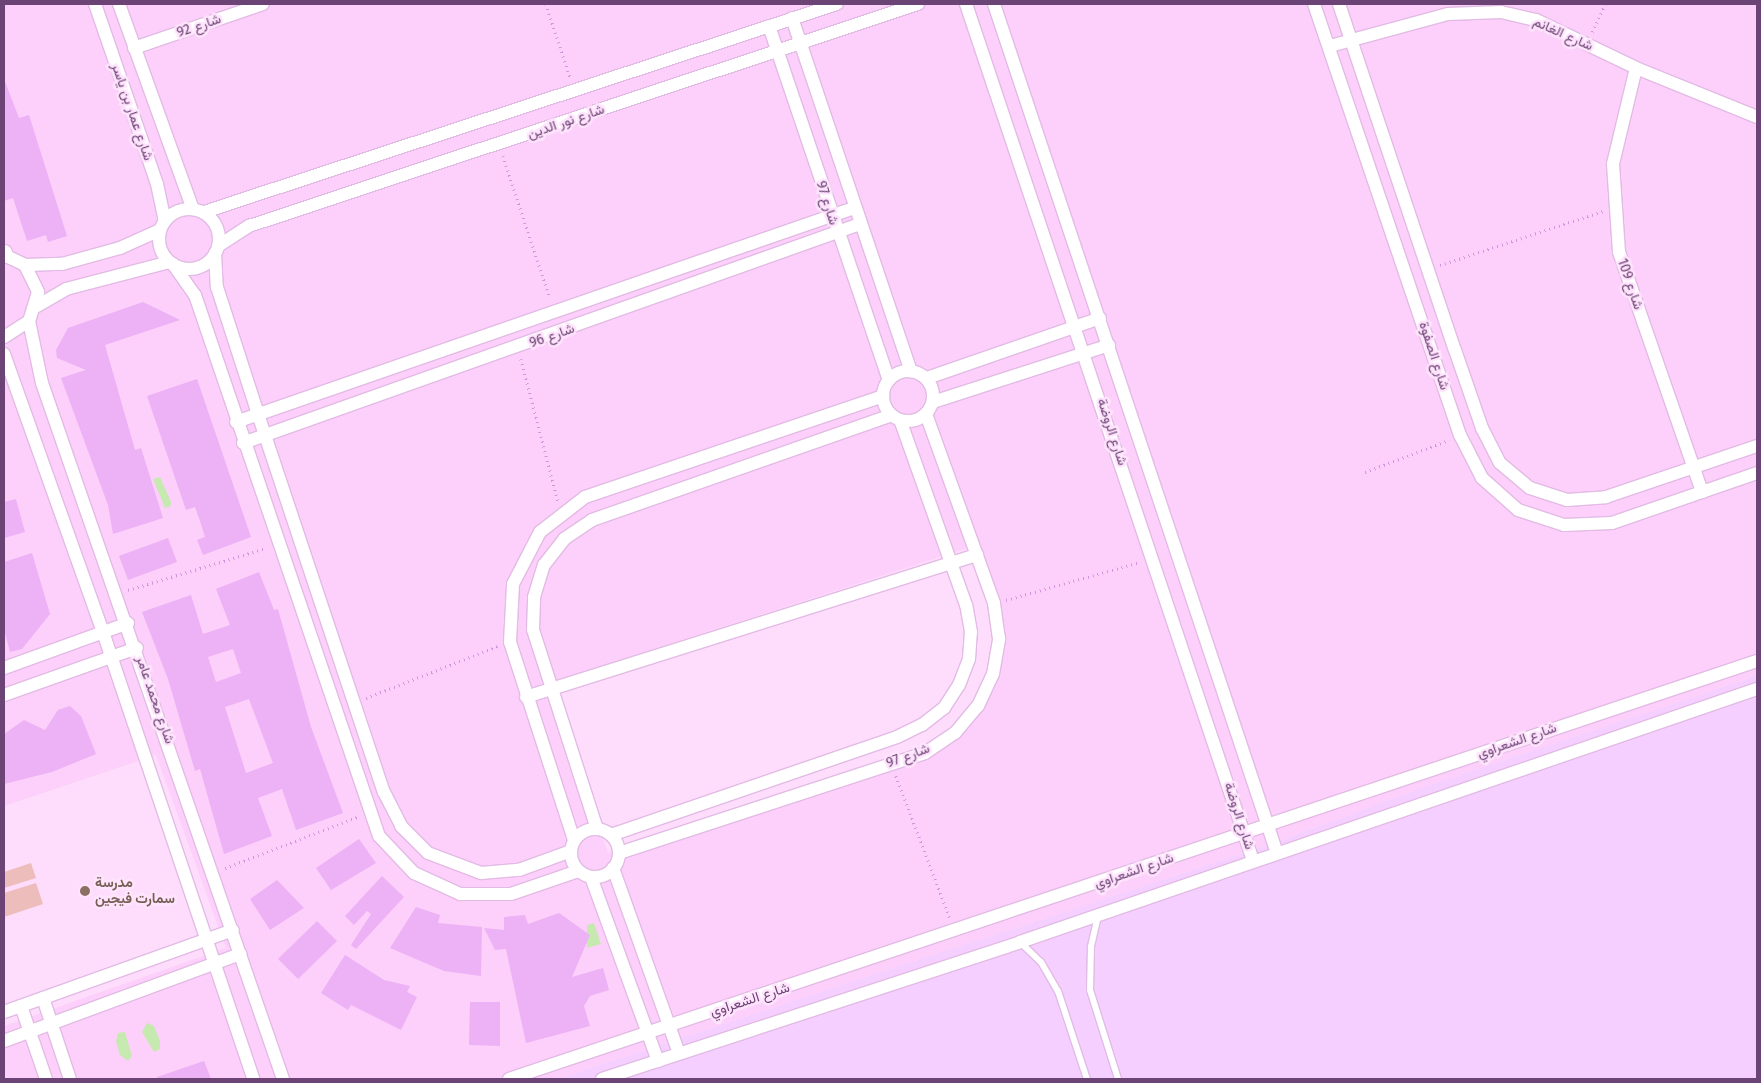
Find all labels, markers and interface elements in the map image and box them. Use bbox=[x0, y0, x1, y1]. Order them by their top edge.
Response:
street label: شارع 92 bbox=[175, 11, 223, 41]
street label: شارع الغانم bbox=[1530, 13, 1596, 55]
street label: شارع عمار بن ياسر bbox=[107, 61, 157, 163]
street label: شارع نور الدين bbox=[525, 101, 607, 143]
street label: شارع 97 bbox=[812, 179, 842, 227]
street label: شارع 109 bbox=[1613, 256, 1647, 312]
street label: شارع 96 bbox=[527, 320, 577, 352]
street label: شارع الصفوة bbox=[1415, 320, 1453, 392]
street label: شارع الروضة bbox=[1093, 396, 1131, 468]
street label: شارع محمد عامر bbox=[132, 654, 178, 746]
street label: شارع الشعراوي bbox=[1475, 720, 1559, 762]
street label: شارع 97 bbox=[884, 740, 932, 772]
street label: شارع الروضة bbox=[1220, 780, 1258, 852]
street label: شارع الشعراوي bbox=[1092, 850, 1176, 892]
place label: مدرسة سمارت فيجين bbox=[95, 875, 175, 908]
marker: مدرسة سمارت فيجين bbox=[79, 885, 91, 897]
street label: شارع الشعراوي bbox=[708, 979, 792, 1021]

